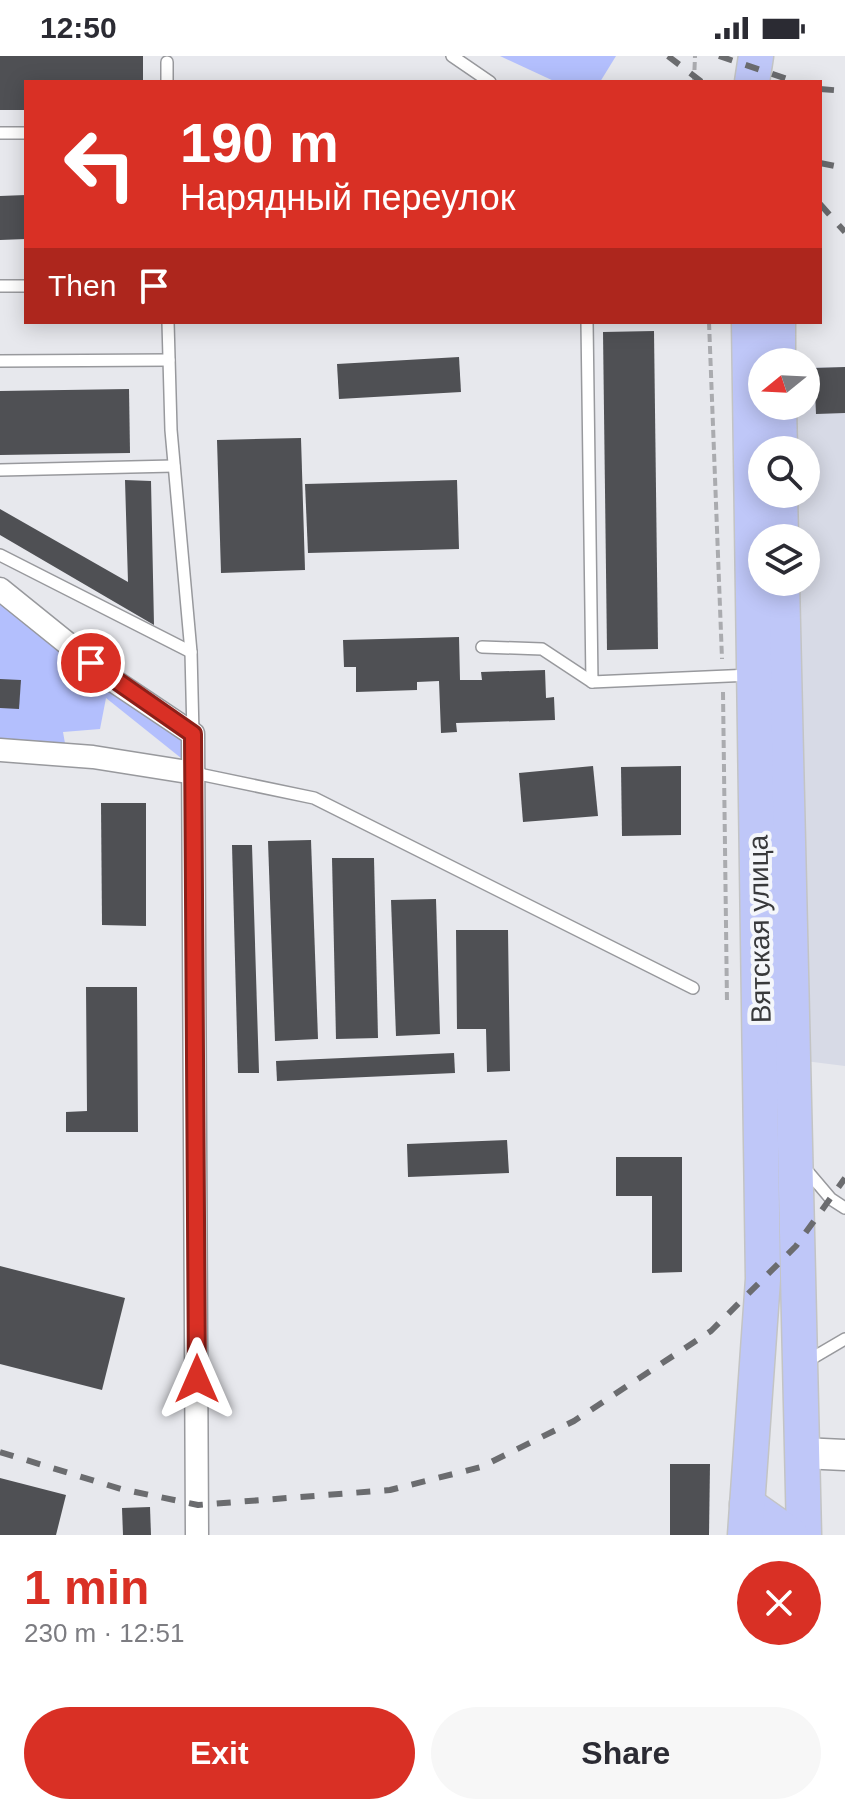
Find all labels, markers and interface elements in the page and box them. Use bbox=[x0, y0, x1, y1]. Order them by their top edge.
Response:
text: 12:50 bbox=[40, 11, 117, 44]
text: 190 m bbox=[180, 111, 339, 174]
icon: left bbox=[48, 112, 152, 216]
text: Нарядный переулок bbox=[180, 177, 516, 218]
icon: arrive bbox=[132, 264, 176, 308]
text: Then bbox=[48, 269, 116, 302]
north arrow bbox=[748, 348, 820, 420]
map controls bbox=[748, 348, 820, 596]
button: search bbox=[748, 436, 820, 508]
button: layers bbox=[748, 524, 820, 596]
pin bbox=[57, 629, 125, 697]
icon: arrive bbox=[69, 641, 113, 685]
street label: Вятская улица bbox=[742, 834, 777, 1023]
position arrow bbox=[155, 1337, 239, 1421]
text: 1 min bbox=[24, 1561, 149, 1614]
button: close bbox=[737, 1561, 821, 1645]
text: 230 m · 12:51 bbox=[24, 1618, 184, 1648]
button: Exit bbox=[24, 1707, 415, 1799]
button: Share bbox=[431, 1707, 821, 1799]

